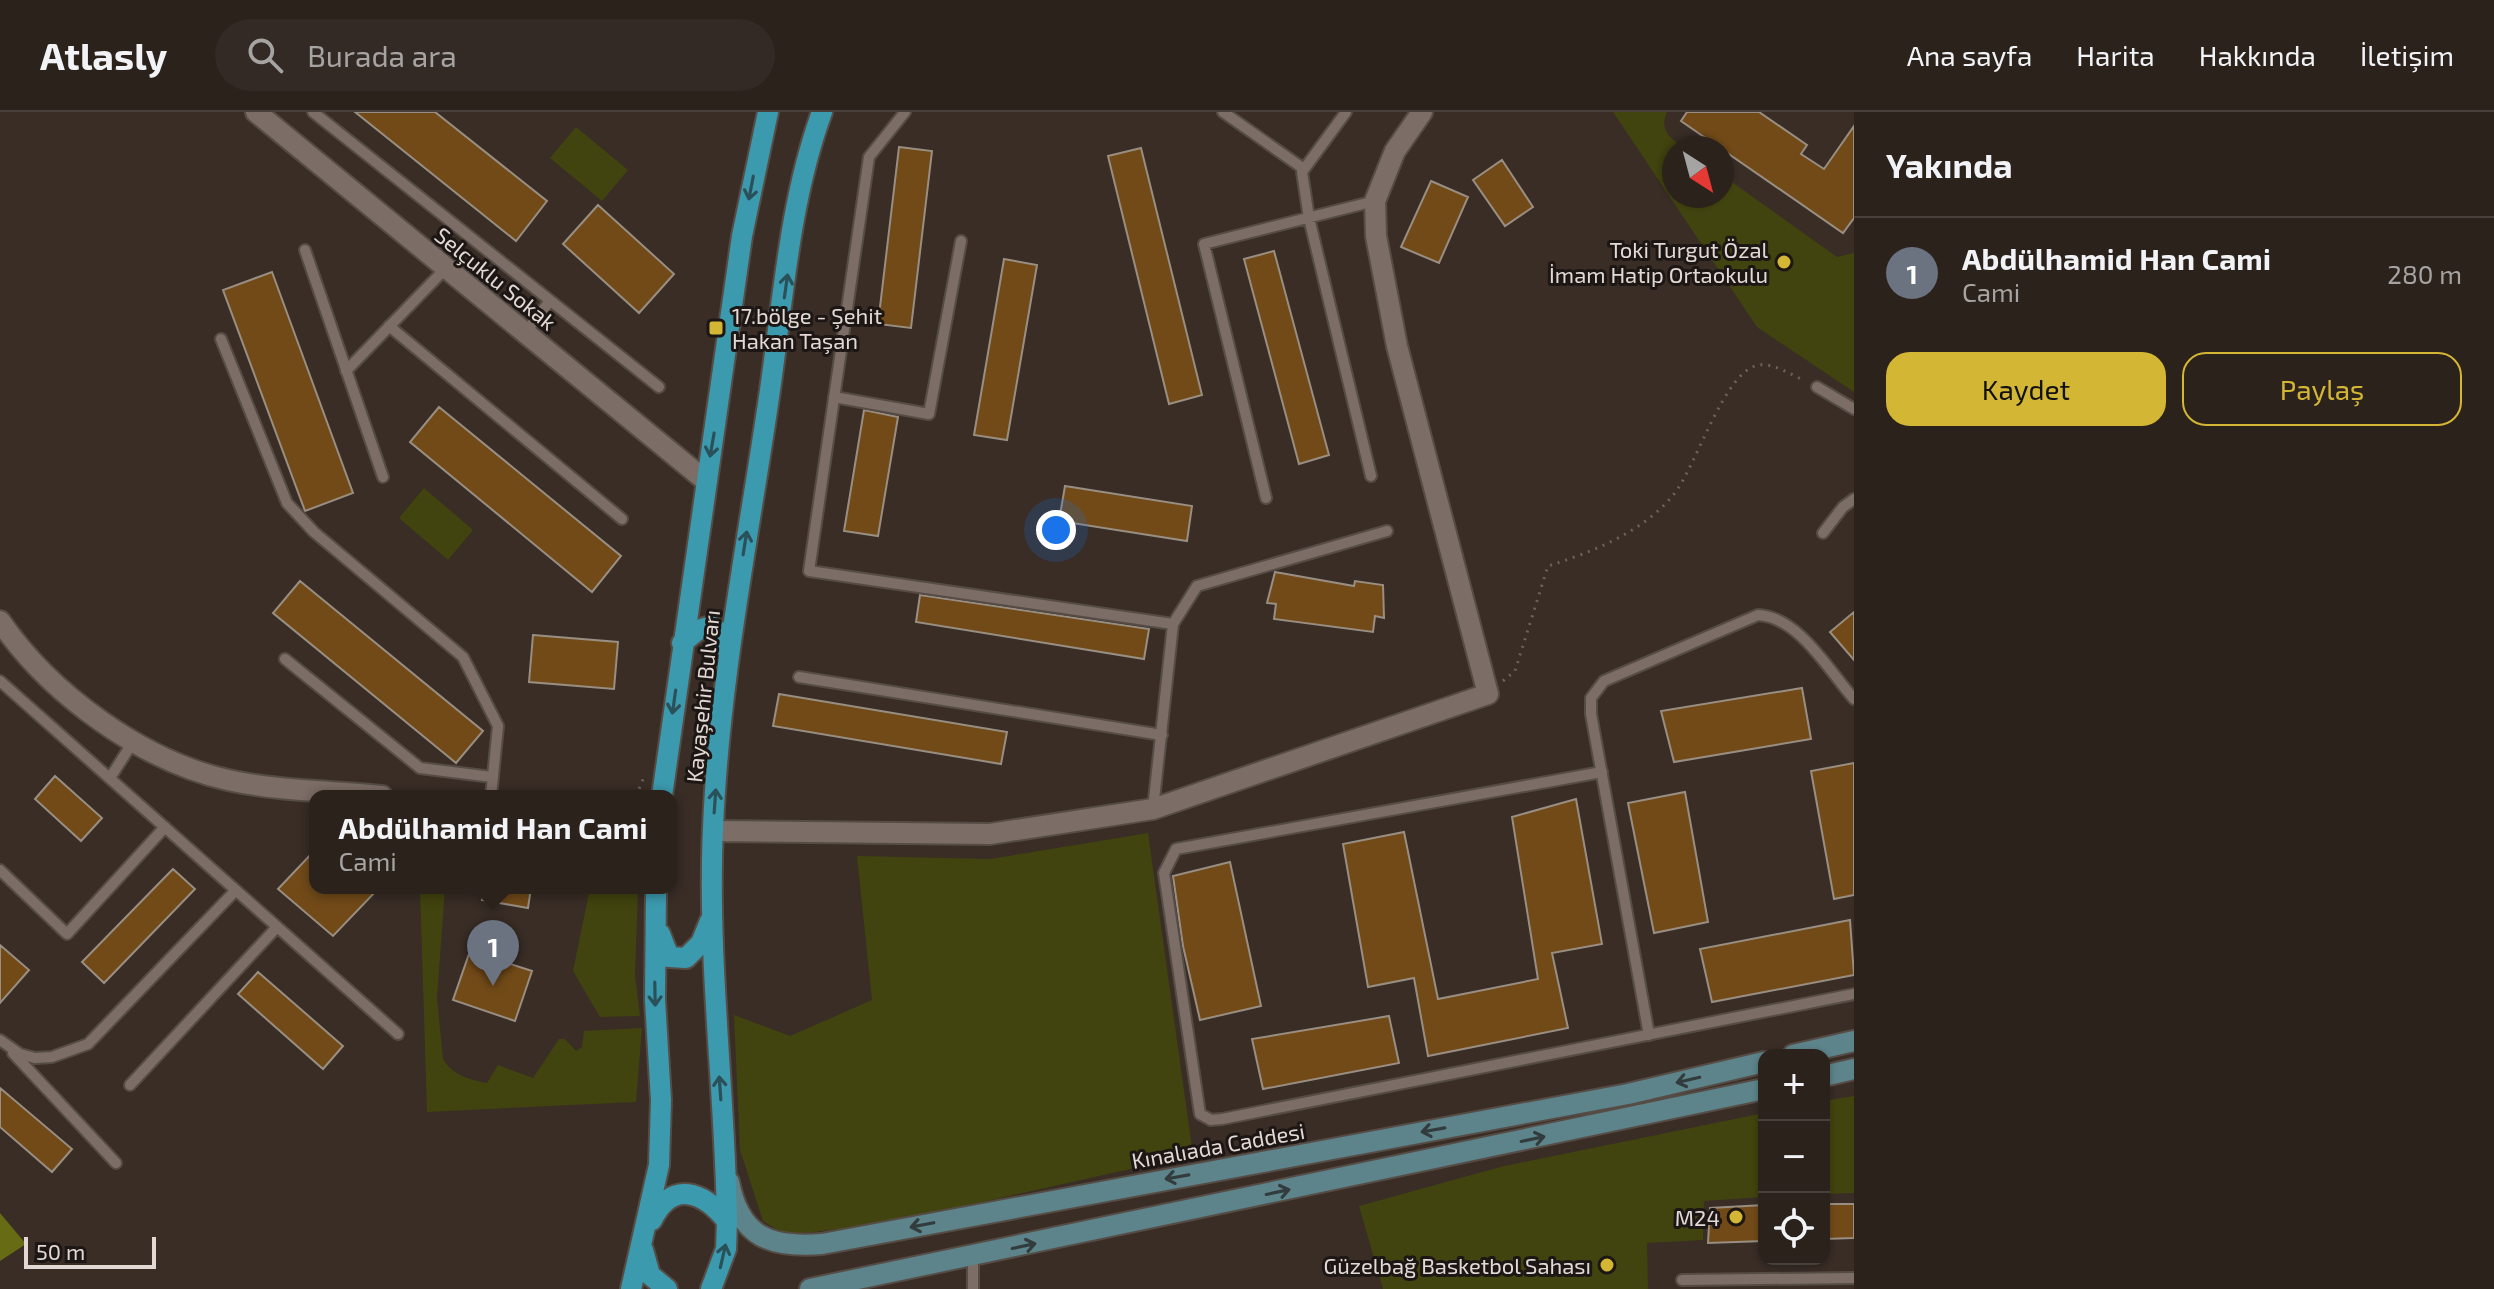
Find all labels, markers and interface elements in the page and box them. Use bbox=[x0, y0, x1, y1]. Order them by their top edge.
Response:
search box bbox=[215, 19, 775, 91]
text: Atlasly bbox=[40, 32, 167, 78]
icon: search bbox=[243, 33, 287, 77]
text: Burada ara bbox=[307, 37, 457, 73]
text: Ana sayfa bbox=[1907, 38, 2032, 72]
text: Harita bbox=[2076, 38, 2155, 72]
text: Hakkında bbox=[2199, 38, 2316, 72]
text: İletişim bbox=[2360, 38, 2454, 72]
north arrow bbox=[1662, 136, 1734, 208]
text: Yakında bbox=[1886, 144, 2013, 185]
one-way arrow bbox=[743, 175, 758, 200]
street label: Selçuklu Sokak bbox=[429, 221, 562, 336]
place label: Toki Turgut Özal İmam Hatip Ortaokulu bbox=[1549, 236, 1768, 287]
text: Abdülhamid Han Cami bbox=[1962, 240, 2271, 276]
marker: Toki Turgut Özal İmam Hatip Ortaokulu bbox=[1775, 253, 1793, 271]
text: 1 bbox=[1906, 258, 1918, 289]
text: 280 m bbox=[2387, 258, 2462, 289]
one-way arrow bbox=[779, 274, 794, 299]
text: Cami bbox=[1962, 276, 2020, 307]
place label: 17.bölge - Şehit Hakan Taşan bbox=[732, 302, 882, 355]
marker: 17.bölge - Şehit Hakan Taşan bbox=[707, 319, 725, 337]
button: Kaydet bbox=[1886, 352, 2166, 426]
button: Paylaş bbox=[2182, 352, 2462, 426]
one-way arrow bbox=[704, 432, 719, 457]
your location bbox=[1036, 510, 1076, 550]
one-way arrow bbox=[739, 530, 754, 556]
street label: Kayaşehir Bulvarı bbox=[680, 608, 726, 784]
one-way arrow bbox=[666, 689, 681, 714]
one-way arrow bbox=[708, 788, 723, 815]
popup bbox=[309, 790, 677, 894]
text: Abdülhamid Han Cami bbox=[338, 809, 648, 845]
text: Cami bbox=[338, 845, 397, 876]
pin: 1 bbox=[467, 920, 519, 986]
one-way arrow bbox=[647, 980, 663, 1007]
map controls bbox=[1758, 1049, 1830, 1265]
button: + bbox=[1758, 1049, 1830, 1121]
one-way arrow bbox=[1676, 1073, 1701, 1088]
one-way arrow bbox=[712, 1075, 727, 1102]
street label: Kınalıada Caddesi bbox=[1129, 1117, 1307, 1173]
button: − bbox=[1758, 1121, 1830, 1193]
one-way arrow bbox=[1421, 1123, 1446, 1138]
one-way arrow bbox=[1519, 1130, 1545, 1145]
one-way arrow bbox=[1165, 1170, 1190, 1185]
one-way arrow bbox=[1265, 1184, 1291, 1199]
button: locate bbox=[1758, 1193, 1830, 1265]
place label: M24 bbox=[1675, 1204, 1720, 1230]
marker: M24 bbox=[1727, 1208, 1745, 1226]
one-way arrow bbox=[910, 1218, 935, 1233]
scale bar bbox=[24, 1233, 156, 1269]
text: 50 m bbox=[36, 1238, 85, 1264]
one-way arrow bbox=[1011, 1238, 1036, 1253]
one-way arrow bbox=[716, 1243, 731, 1269]
place label: Güzelbağ Basketbol Sahası bbox=[1323, 1252, 1591, 1278]
marker: Güzelbağ Basketbol Sahası bbox=[1598, 1256, 1616, 1274]

